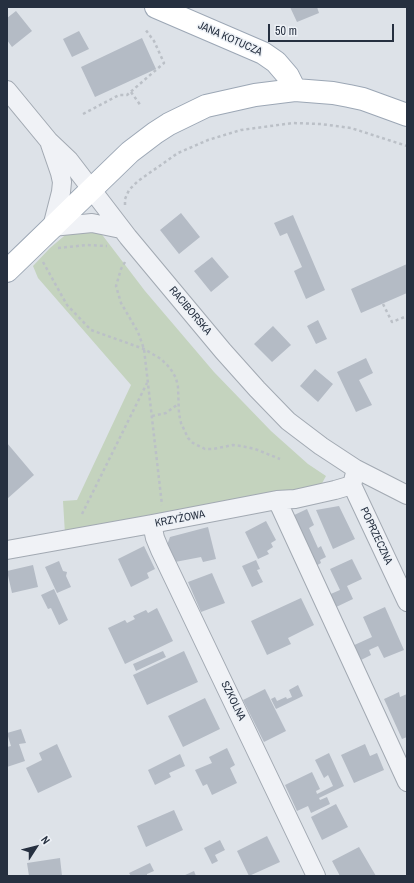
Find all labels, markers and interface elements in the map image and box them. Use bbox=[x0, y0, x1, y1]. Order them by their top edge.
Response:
scale bar bbox=[270, 16, 396, 42]
street label: JANA KOTUCZA bbox=[196, 19, 264, 59]
text: 50 m bbox=[275, 23, 297, 39]
street label: RACIBORSKA bbox=[166, 284, 214, 338]
street label: POPRZECZNA bbox=[357, 505, 395, 567]
street label: KRZYŻOWA bbox=[154, 508, 206, 530]
street label: SZKOLNA bbox=[218, 679, 248, 723]
north arrow bbox=[16, 827, 56, 867]
text: N bbox=[38, 833, 53, 847]

